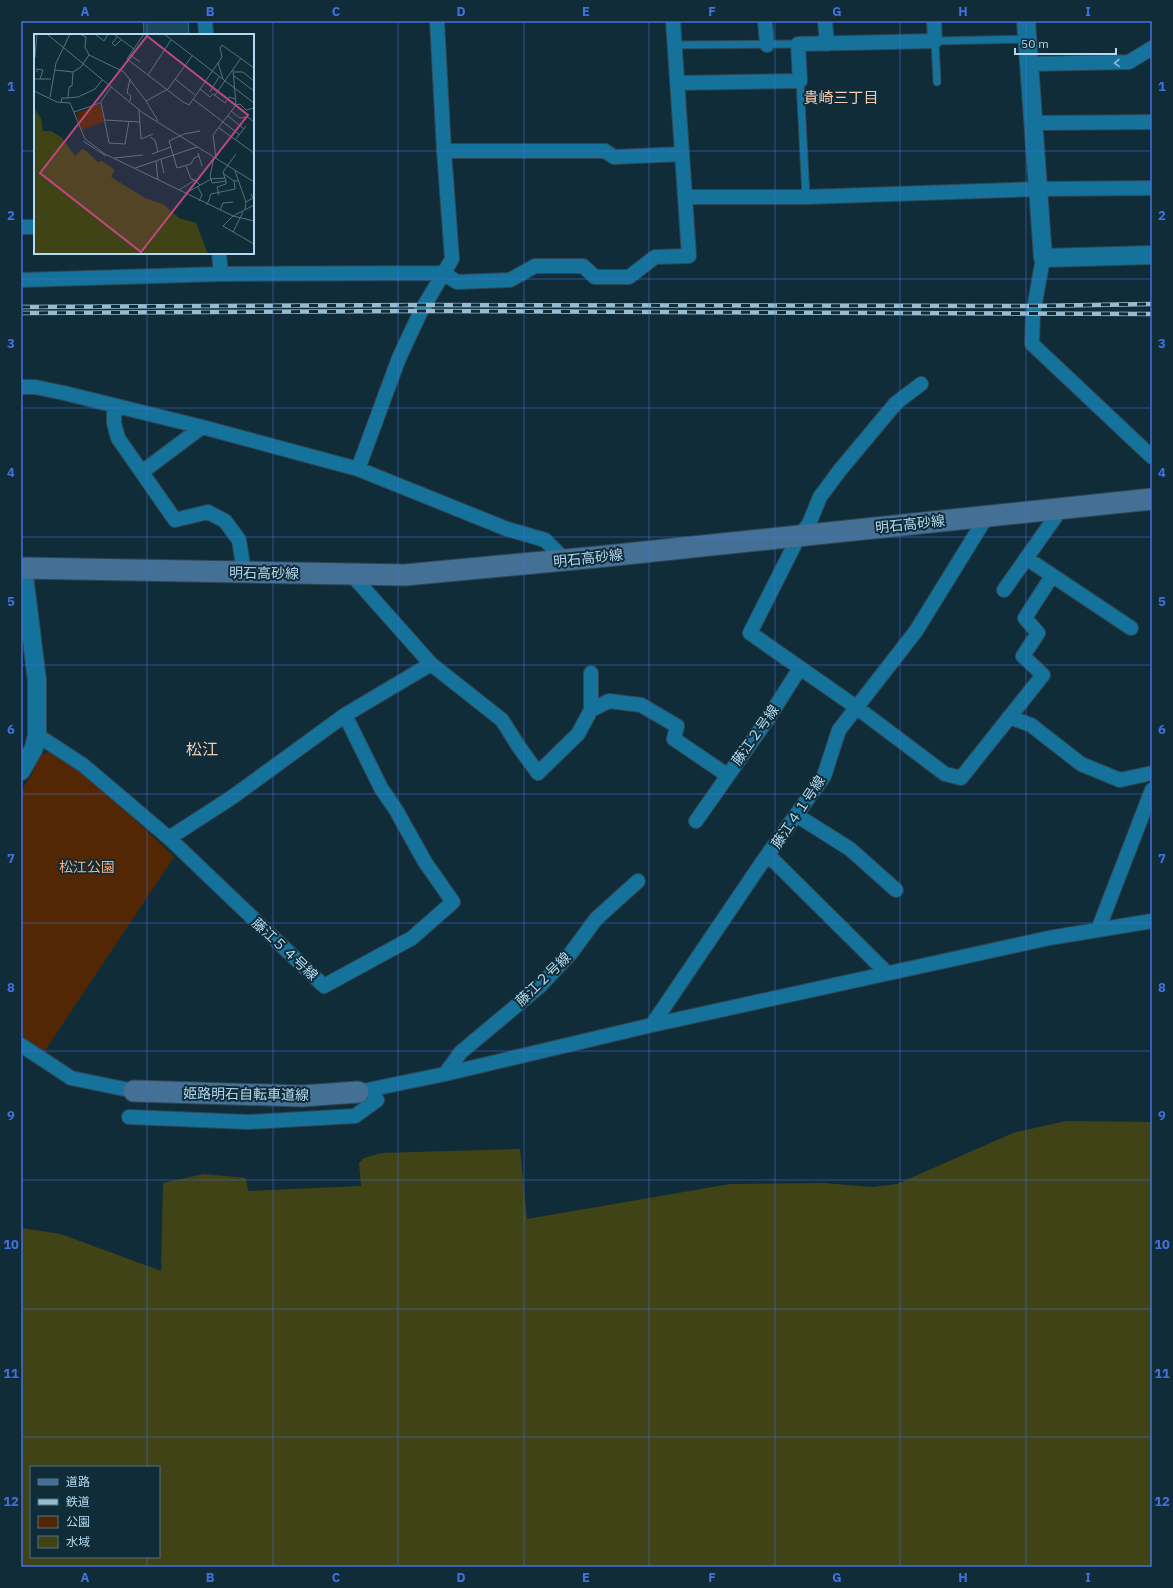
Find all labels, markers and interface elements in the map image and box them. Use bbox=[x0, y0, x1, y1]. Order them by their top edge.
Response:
text: A bbox=[81, 3, 90, 20]
text: B bbox=[206, 3, 215, 20]
text: C bbox=[332, 3, 341, 20]
text: D bbox=[456, 3, 466, 20]
text: E bbox=[582, 3, 590, 20]
text: F bbox=[708, 3, 716, 20]
text: G bbox=[832, 3, 842, 20]
text: H bbox=[958, 3, 968, 20]
text: I bbox=[1085, 3, 1091, 20]
scale bar bbox=[1015, 30, 1116, 56]
inset map bbox=[34, 34, 254, 254]
text: 50 m bbox=[1021, 36, 1049, 51]
one-way arrow bbox=[1114, 58, 1120, 67]
text: 1 bbox=[7, 78, 15, 95]
text: 1 bbox=[1158, 78, 1166, 95]
district label: 貴崎三丁目 bbox=[803, 88, 879, 107]
text: 2 bbox=[7, 207, 15, 224]
text: 2 bbox=[1158, 207, 1166, 224]
text: 3 bbox=[7, 335, 15, 352]
text: 3 bbox=[1158, 335, 1166, 352]
text: 4 bbox=[7, 464, 15, 481]
text: 4 bbox=[1158, 464, 1166, 481]
street label: 明石高砂線 bbox=[874, 511, 946, 537]
street label: 明石高砂線 bbox=[552, 545, 624, 571]
street label: 明石高砂線 bbox=[229, 563, 299, 583]
text: 5 bbox=[7, 593, 15, 610]
text: 5 bbox=[1158, 593, 1166, 610]
street label: 藤江２号線 bbox=[728, 701, 782, 769]
text: 6 bbox=[7, 721, 15, 738]
text: 6 bbox=[1158, 721, 1166, 738]
district label: 松江 bbox=[186, 739, 218, 759]
street label: 藤江４１号線 bbox=[767, 772, 829, 852]
text: 7 bbox=[7, 850, 15, 867]
text: 7 bbox=[1158, 850, 1166, 867]
park label: 松江公園 bbox=[59, 858, 115, 876]
street label: 藤江５４号線 bbox=[248, 914, 322, 984]
street label: 藤江２号線 bbox=[512, 948, 574, 1010]
text: 8 bbox=[7, 979, 15, 996]
text: 8 bbox=[1158, 979, 1166, 996]
street label: 姫路明石自転車道線 bbox=[183, 1084, 309, 1104]
text: 9 bbox=[7, 1107, 15, 1124]
text: 9 bbox=[1158, 1107, 1166, 1124]
text: 10 bbox=[3, 1236, 19, 1253]
text: 10 bbox=[1154, 1236, 1170, 1253]
text: 11 bbox=[3, 1365, 19, 1382]
text: 11 bbox=[1154, 1365, 1170, 1382]
legend bbox=[30, 1466, 160, 1558]
text: 道路 bbox=[66, 1474, 90, 1489]
text: 12 bbox=[3, 1493, 19, 1510]
text: 12 bbox=[1154, 1493, 1170, 1510]
text: 鉄道 bbox=[66, 1494, 90, 1509]
text: 公園 bbox=[66, 1514, 90, 1529]
text: 水域 bbox=[66, 1534, 90, 1549]
text: A bbox=[81, 1569, 90, 1586]
text: B bbox=[206, 1569, 215, 1586]
text: C bbox=[332, 1569, 341, 1586]
text: D bbox=[456, 1569, 466, 1586]
text: E bbox=[582, 1569, 590, 1586]
text: F bbox=[708, 1569, 716, 1586]
text: G bbox=[832, 1569, 842, 1586]
text: H bbox=[958, 1569, 968, 1586]
text: I bbox=[1085, 1569, 1091, 1586]

